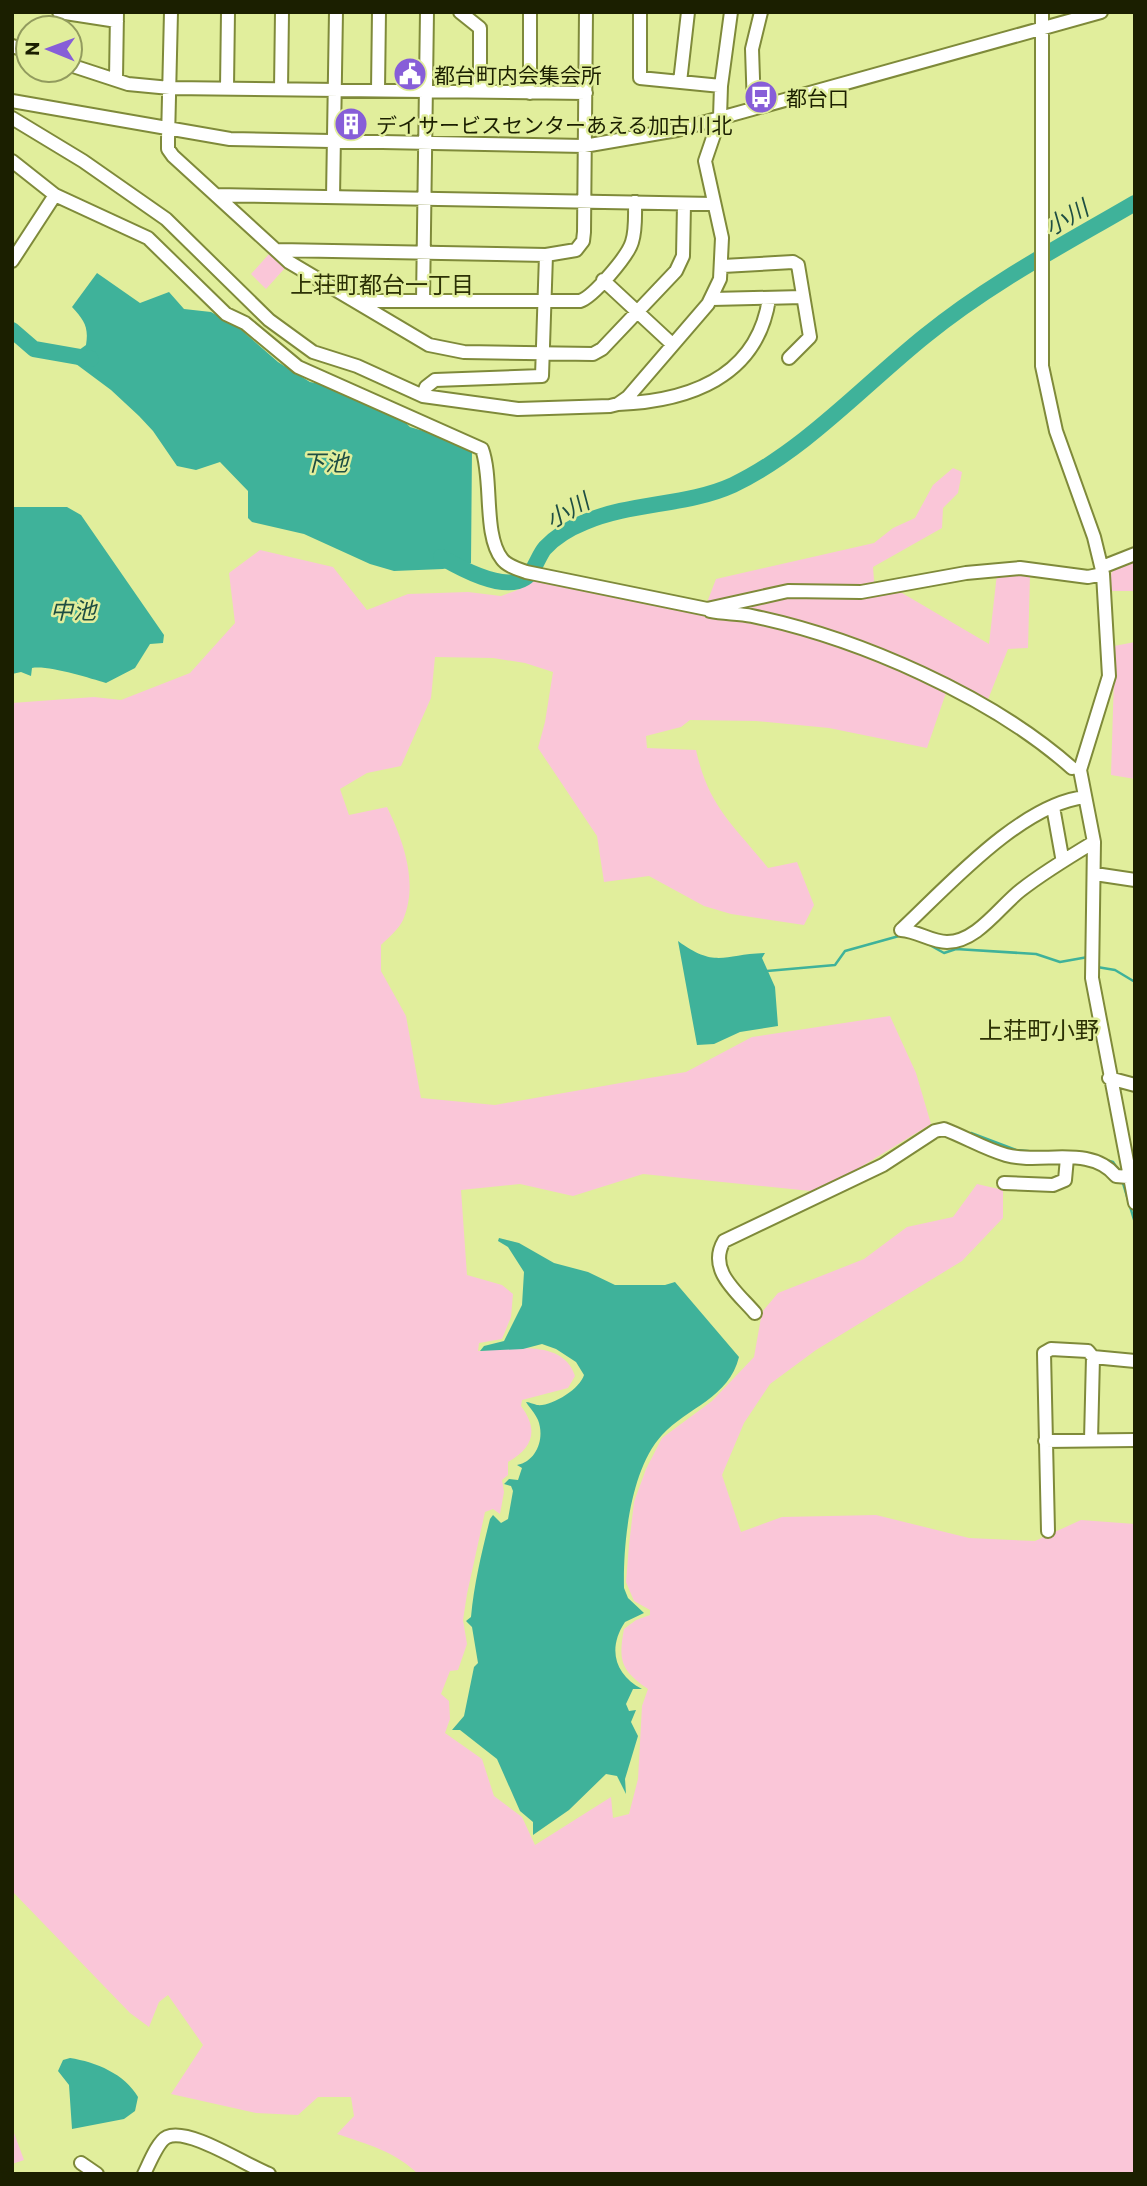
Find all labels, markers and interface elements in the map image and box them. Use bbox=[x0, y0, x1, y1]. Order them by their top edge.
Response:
north arrow bbox=[14, 14, 84, 84]
text: N bbox=[20, 41, 43, 56]
public building icon: 都台町内会集会所 bbox=[391, 55, 429, 93]
place label: 都台町内会集会所 bbox=[434, 62, 602, 87]
bus stop icon: 都台口 bbox=[742, 78, 780, 116]
place label: 都台口 bbox=[786, 85, 849, 110]
building icon: デイサービスセンターあえる加古川北 bbox=[332, 105, 370, 143]
place label: デイサービスセンターあえる加古川北 bbox=[376, 112, 732, 137]
water label: 小川 bbox=[1039, 192, 1096, 241]
district label: 上荘町都台一丁目 bbox=[290, 270, 474, 298]
water label: 下池 bbox=[302, 448, 350, 476]
water label: 小川 bbox=[540, 485, 597, 533]
water label: 中池 bbox=[50, 596, 98, 624]
district label: 上荘町小野 bbox=[979, 1015, 1099, 1044]

